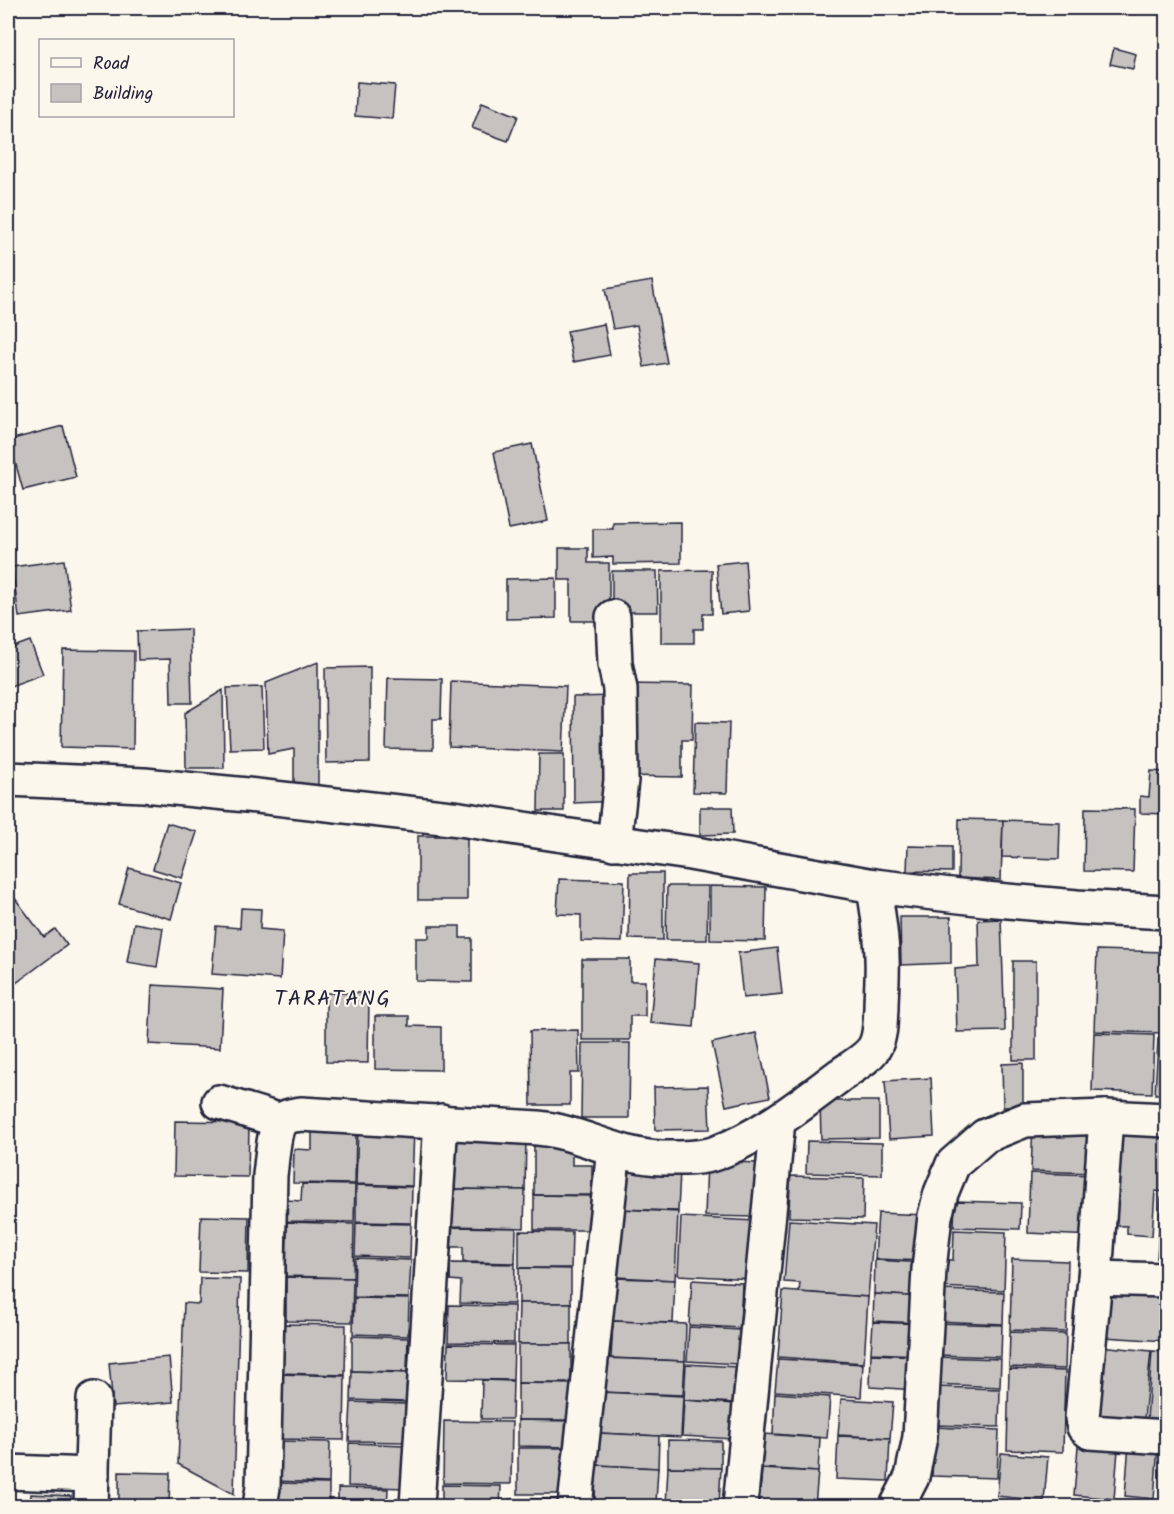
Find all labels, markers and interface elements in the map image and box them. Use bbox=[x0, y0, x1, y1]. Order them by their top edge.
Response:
legend bbox=[39, 39, 234, 117]
text: Road bbox=[93, 50, 130, 79]
text: Building bbox=[93, 80, 153, 109]
district label: TARATANG bbox=[275, 982, 391, 1017]

